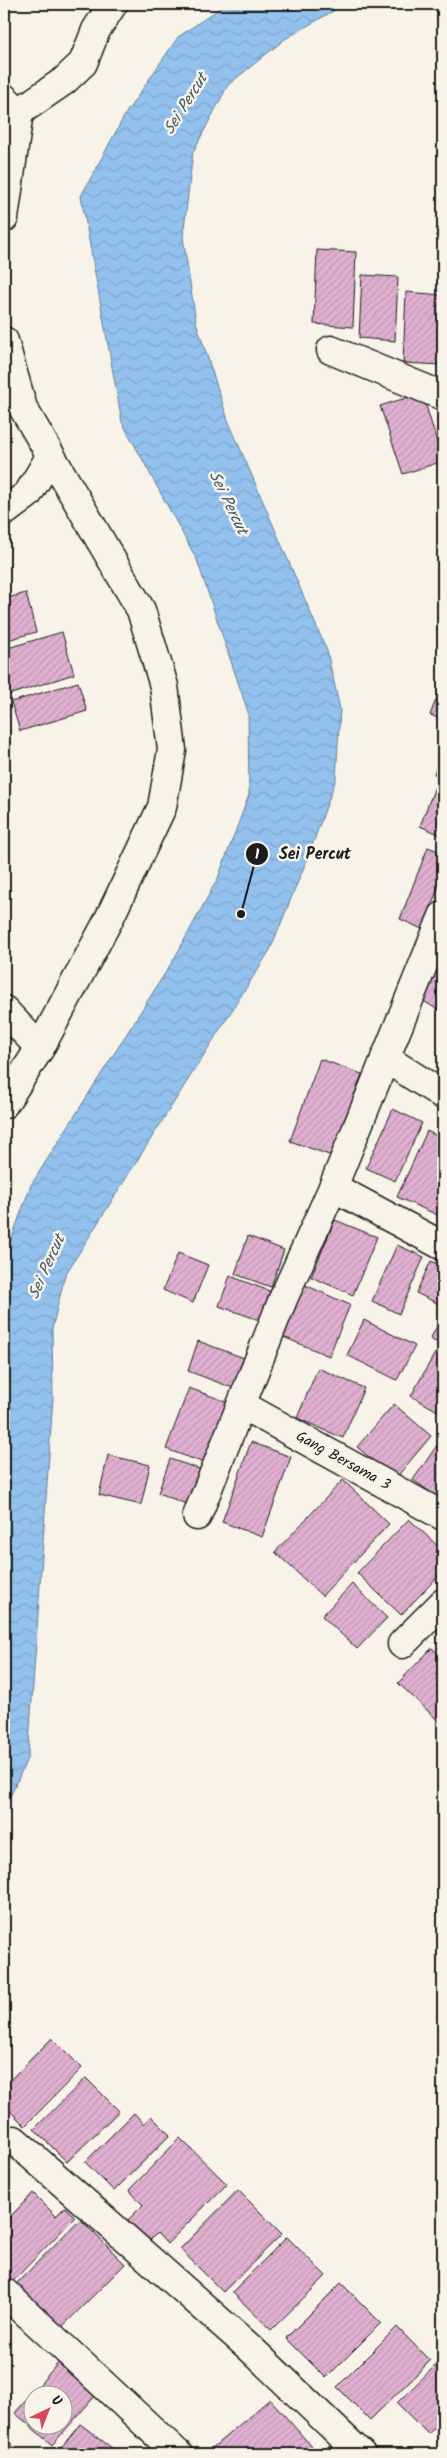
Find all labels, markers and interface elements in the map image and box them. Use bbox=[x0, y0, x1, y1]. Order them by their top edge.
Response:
water label: Sei Percut bbox=[157, 66, 216, 140]
water label: Sei Percut bbox=[202, 467, 255, 542]
callout: Sei Percut bbox=[244, 838, 361, 869]
text: Sei Percut bbox=[279, 842, 352, 867]
text: 1 bbox=[255, 843, 260, 867]
water label: Sei Percut bbox=[22, 1228, 73, 1303]
street label: Gang Bersama 3 bbox=[291, 1425, 395, 1497]
north arrow bbox=[22, 2386, 72, 2436]
text: U bbox=[46, 2390, 67, 2413]

